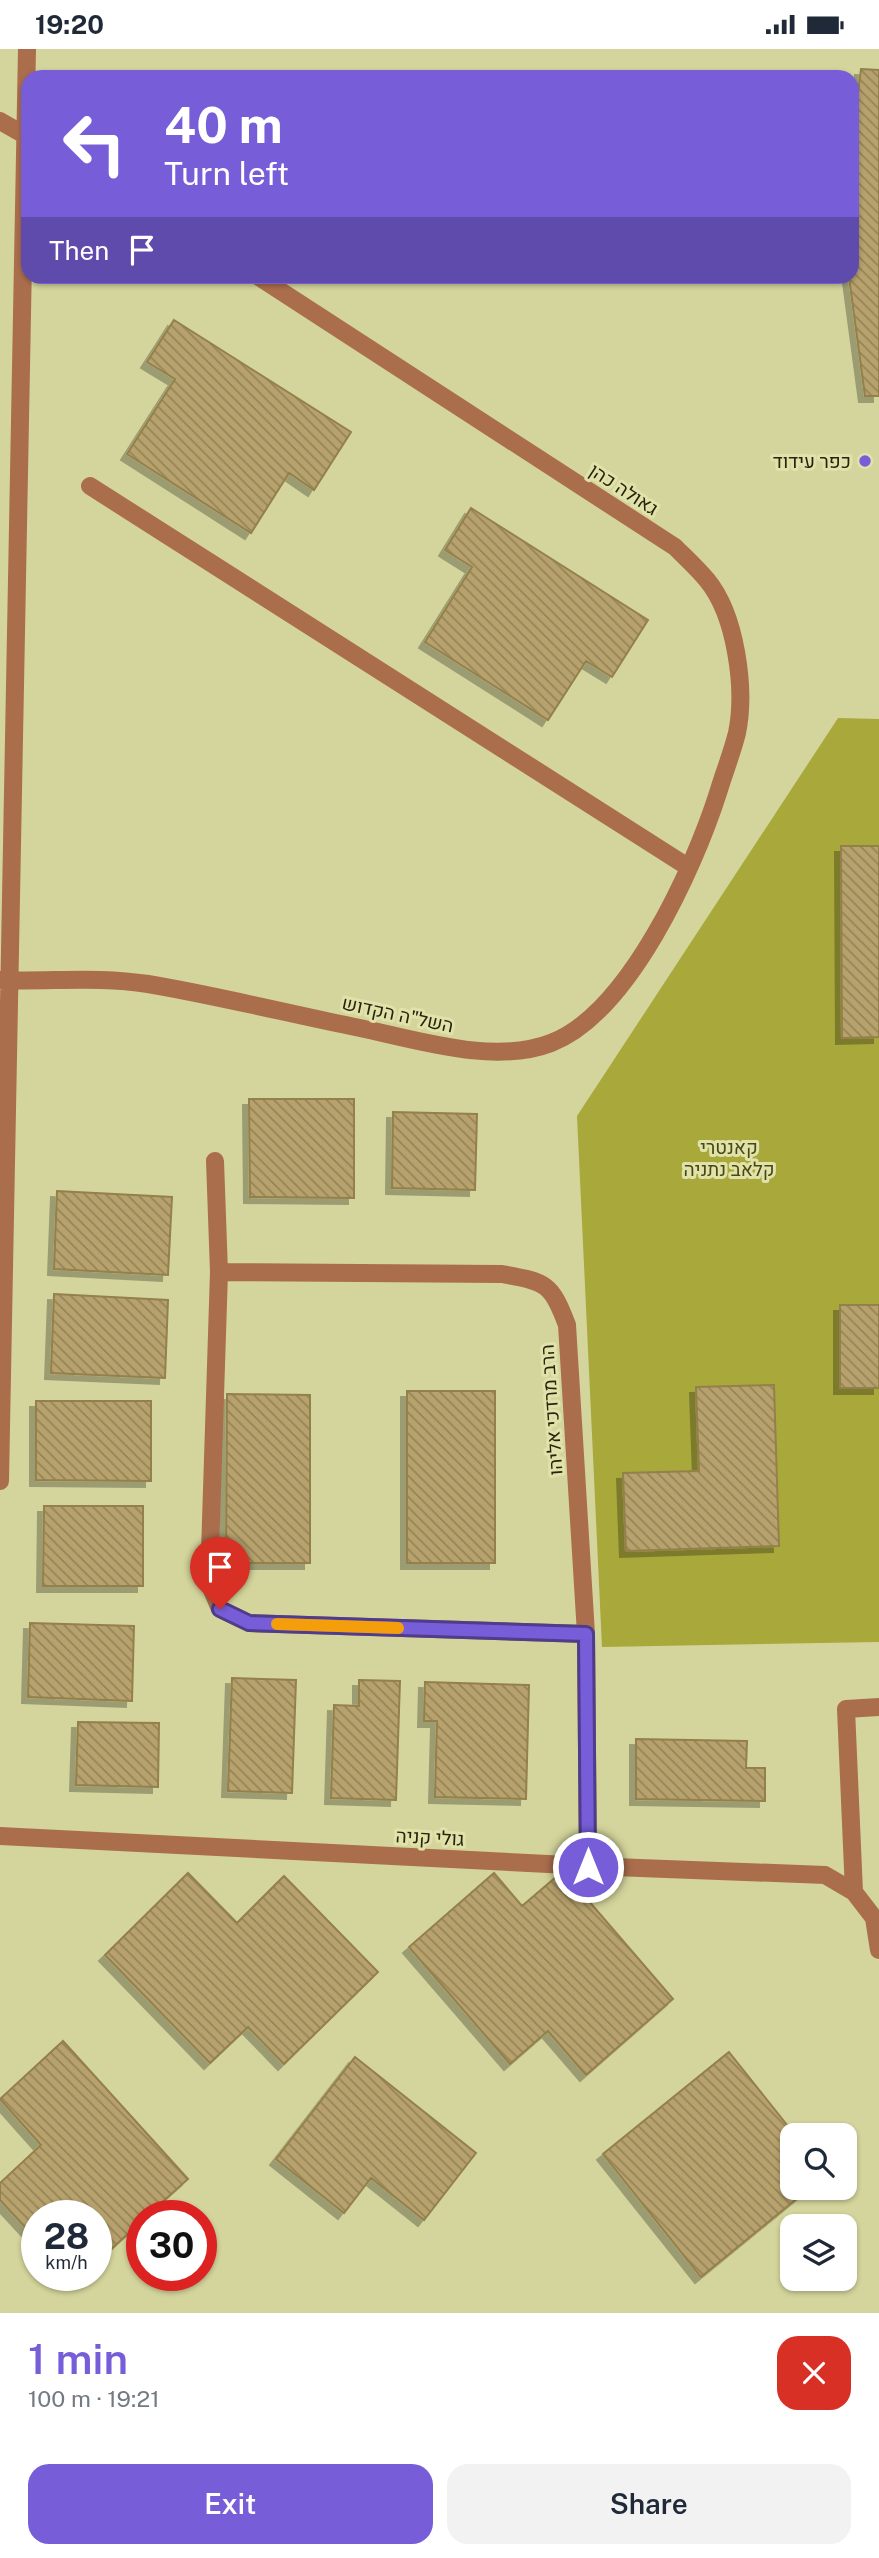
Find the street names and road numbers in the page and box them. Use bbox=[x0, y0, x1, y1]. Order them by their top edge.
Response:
street label: גאולה כהן bbox=[585, 459, 663, 519]
street label: השל"ה הקדוש bbox=[340, 991, 456, 1037]
street label: הרב מרדכי אליהו bbox=[535, 1344, 567, 1476]
street label: גולי קניה bbox=[395, 1824, 465, 1850]

